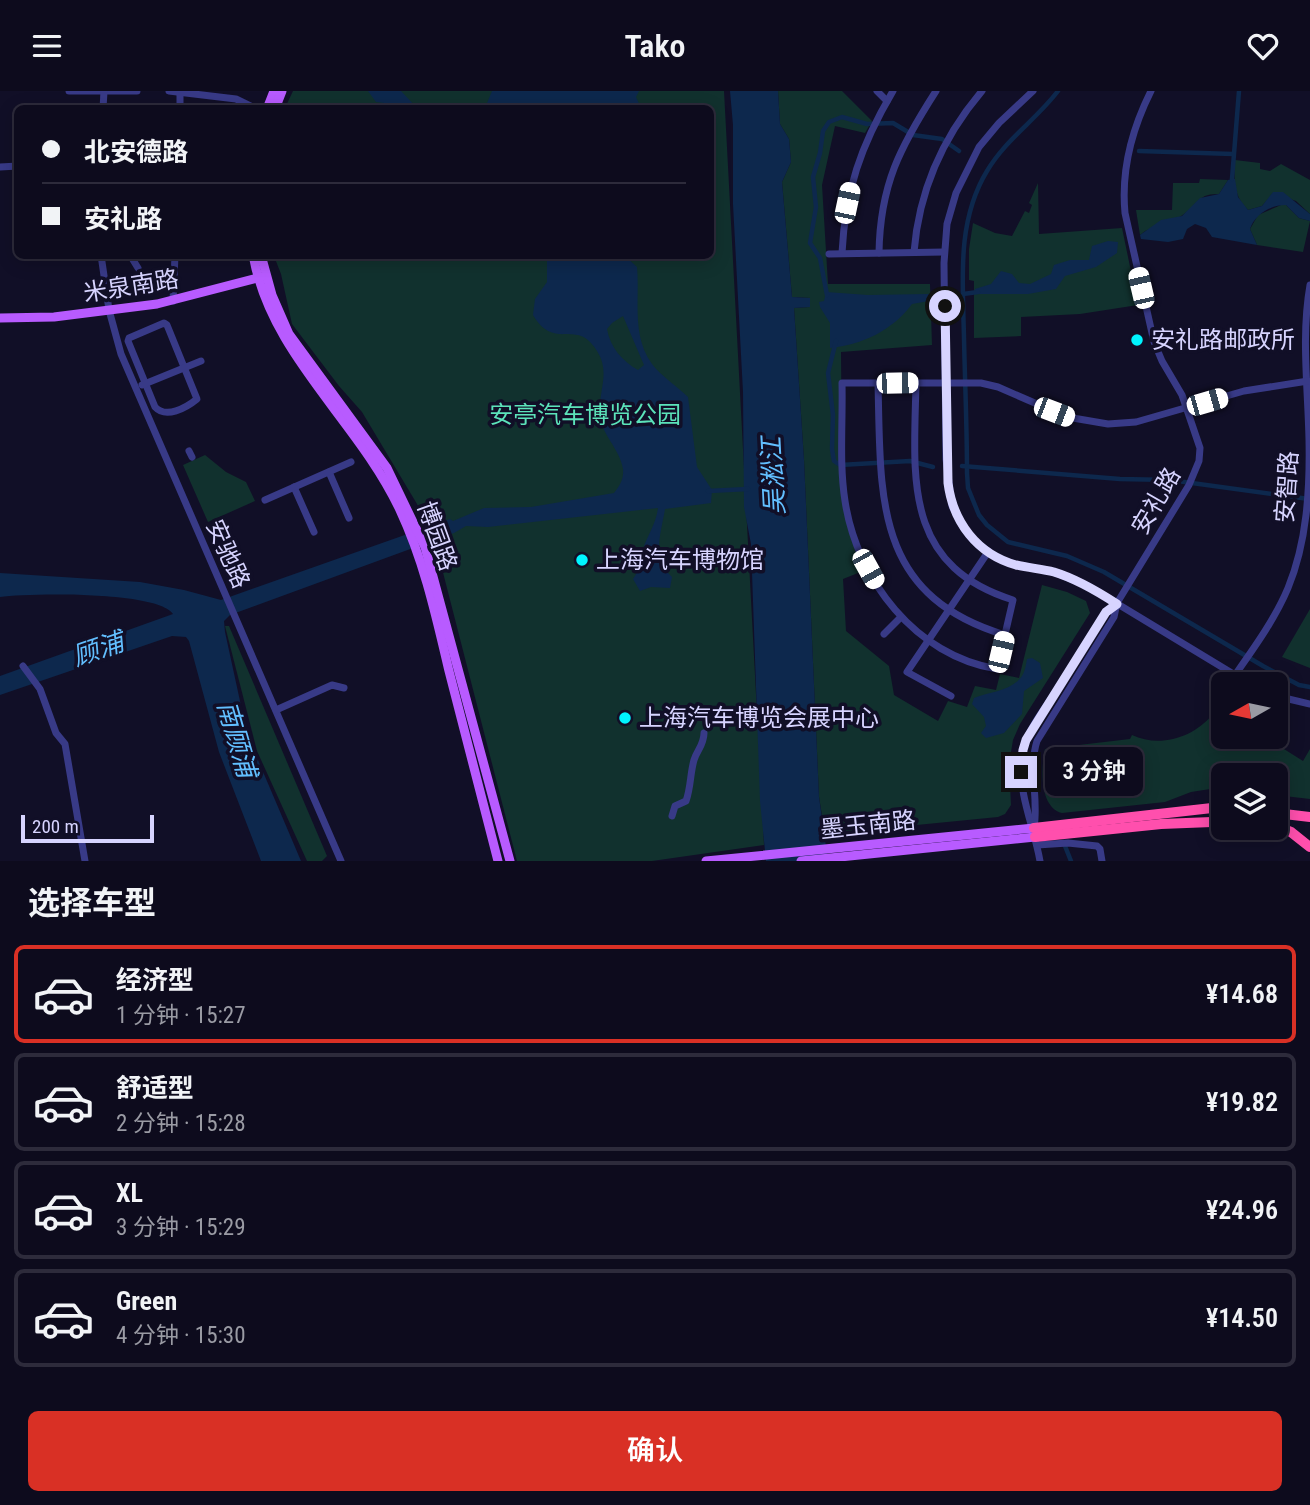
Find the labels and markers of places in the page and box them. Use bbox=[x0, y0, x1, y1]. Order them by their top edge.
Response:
place label: 安礼路邮政所 bbox=[1151, 326, 1295, 354]
marker: 安礼路邮政所 bbox=[1129, 332, 1145, 348]
place label: 上海汽车博物馆 bbox=[596, 546, 764, 574]
marker: 上海汽车博物馆 bbox=[574, 552, 590, 568]
place label: 上海汽车博览会展中心 bbox=[639, 704, 879, 732]
marker: 上海汽车博览会展中心 bbox=[617, 710, 633, 726]

